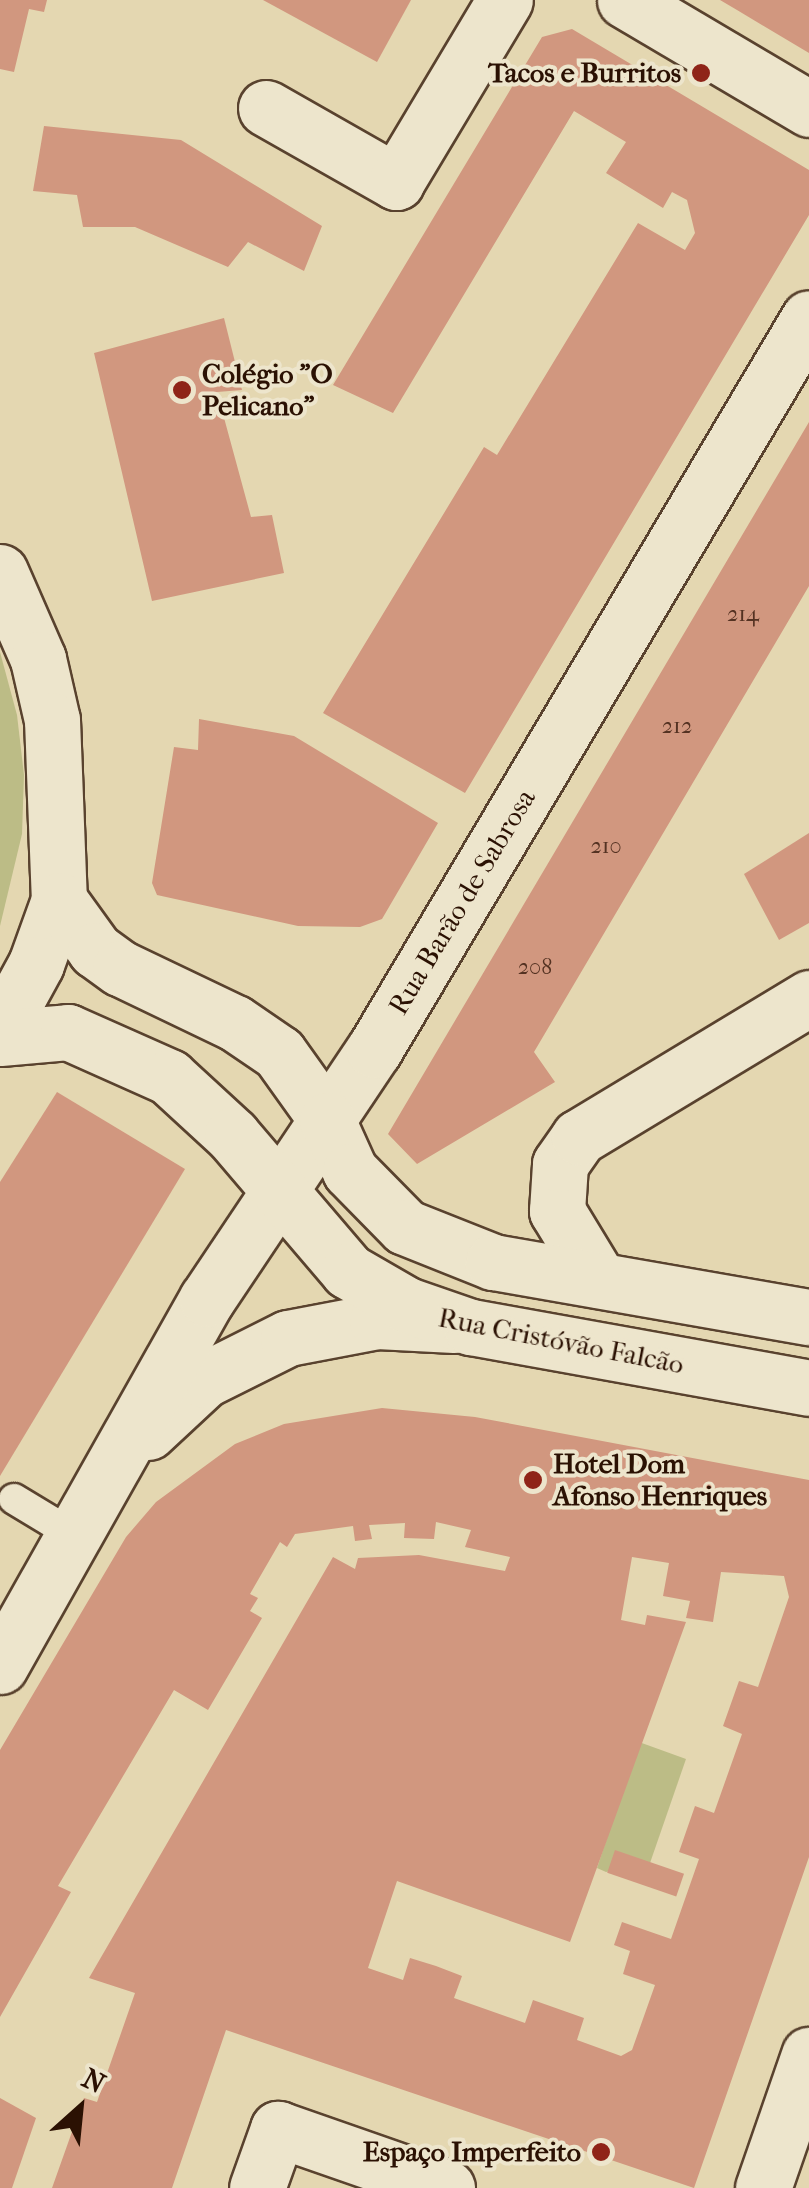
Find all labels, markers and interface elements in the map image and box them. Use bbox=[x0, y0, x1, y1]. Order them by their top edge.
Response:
place label: Tacos e Burritos bbox=[488, 56, 681, 90]
marker: Tacos e Burritos bbox=[690, 62, 712, 84]
place label: Colégio "O Pelicano" bbox=[202, 357, 333, 423]
marker: Colégio "O Pelicano" bbox=[171, 379, 193, 401]
house number: 214 bbox=[727, 602, 759, 628]
house number: 212 bbox=[662, 714, 692, 740]
street label: Rua Barão de Sabrosa bbox=[381, 783, 543, 1021]
house number: 210 bbox=[590, 834, 622, 860]
house number: 208 bbox=[518, 955, 552, 981]
street label: Rua Cristóvão Falcão bbox=[435, 1301, 687, 1381]
place label: Hotel Dom Afonso Henriques bbox=[553, 1447, 767, 1513]
marker: Hotel Dom Afonso Henriques bbox=[522, 1469, 544, 1491]
north arrow bbox=[30, 2058, 130, 2158]
text: N bbox=[77, 2061, 111, 2100]
place label: Espaço Imperfeito bbox=[363, 2135, 581, 2169]
marker: Espaço Imperfeito bbox=[590, 2141, 612, 2163]

